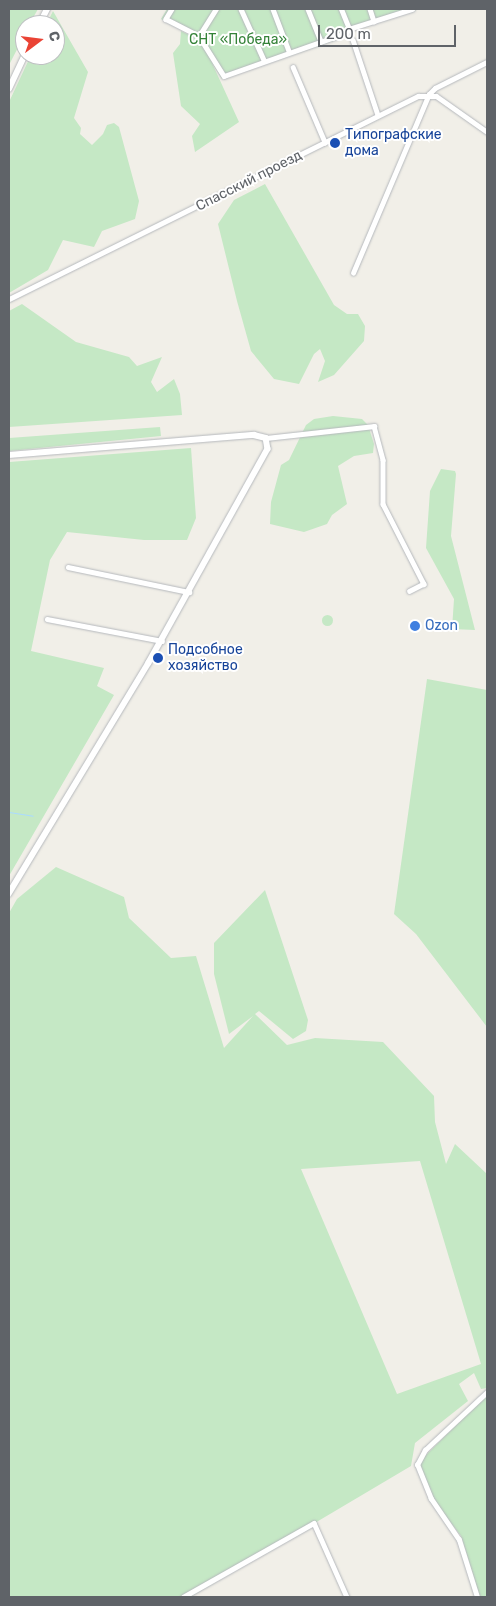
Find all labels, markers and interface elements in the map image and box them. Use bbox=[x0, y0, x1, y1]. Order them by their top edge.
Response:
north arrow bbox=[15, 15, 65, 65]
scale bar bbox=[321, 15, 458, 47]
text: 200 m bbox=[326, 25, 371, 43]
text: С bbox=[45, 29, 63, 43]
park label: СНТ «Победа» bbox=[189, 32, 287, 48]
place label: Типографские дома bbox=[345, 127, 442, 160]
marker: Типографские дома bbox=[329, 137, 341, 149]
street label: Спасский проезд bbox=[193, 147, 305, 215]
place label: Ozon bbox=[425, 618, 458, 634]
marker: Ozon bbox=[409, 620, 421, 632]
place label: Подсобное хозяйство bbox=[168, 642, 243, 674]
marker: Подсобное хозяйство bbox=[152, 652, 164, 664]

